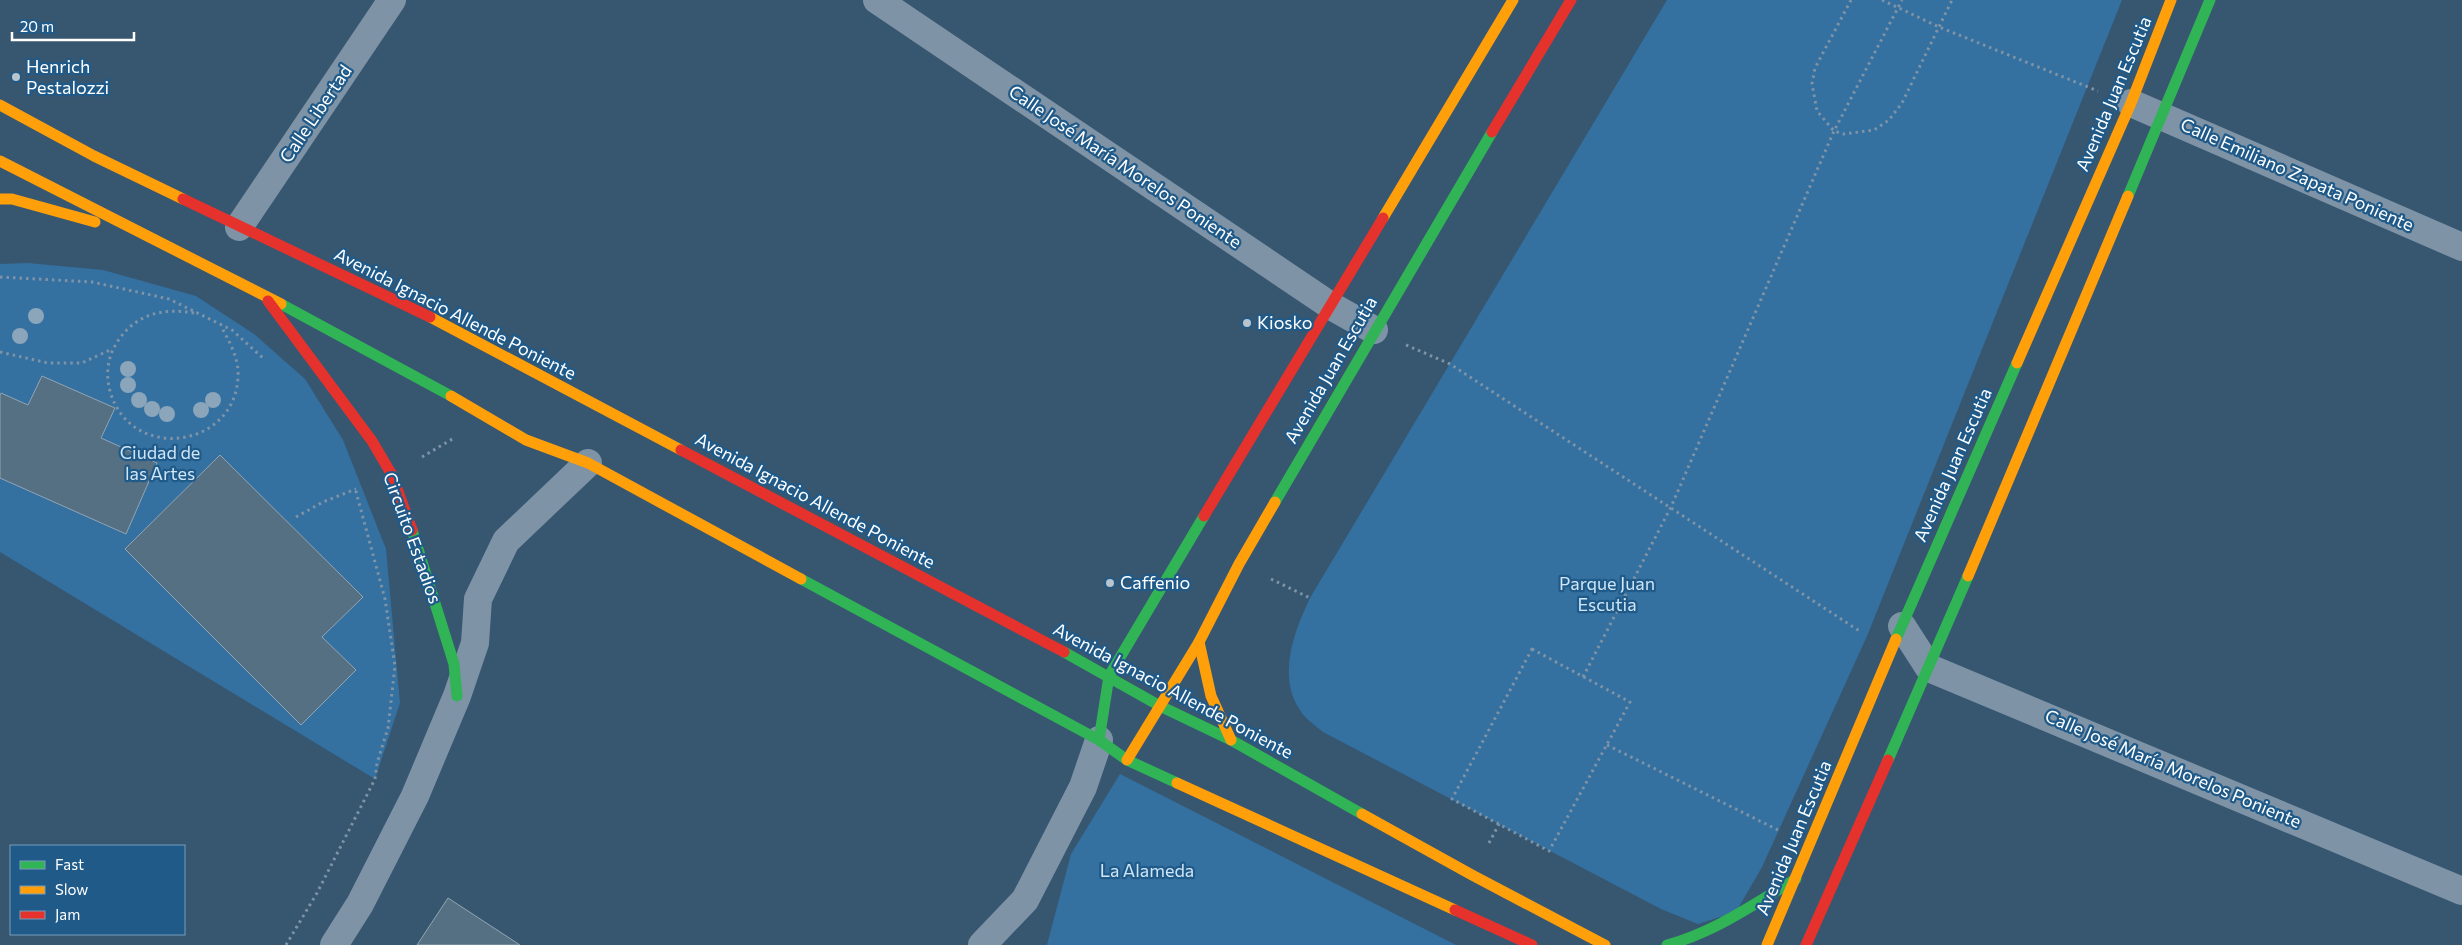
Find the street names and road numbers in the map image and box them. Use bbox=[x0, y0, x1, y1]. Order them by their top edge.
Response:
street label: Avenida Juan Escutia bbox=[2071, 13, 2156, 174]
street label: Calle Libertad bbox=[274, 60, 356, 167]
street label: Calle José María Morelos Poniente bbox=[1005, 80, 1246, 253]
street label: Calle Emiliano Zapata Poniente bbox=[2177, 113, 2417, 236]
street label: Avenida Ignacio Allende Poniente bbox=[331, 242, 580, 384]
street label: Avenida Juan Escutia bbox=[1279, 292, 1381, 447]
street label: Avenida Juan Escutia bbox=[1908, 384, 1996, 545]
street label: Avenida Ignacio Allende Poniente bbox=[692, 427, 939, 573]
street label: Circuito Estadios bbox=[379, 469, 447, 606]
street label: Avenida Ignacio Allende Poniente bbox=[1050, 617, 1297, 763]
street label: Calle José María Morelos Poniente bbox=[2042, 704, 2305, 832]
street label: Avenida Juan Escutia bbox=[1751, 757, 1836, 918]

